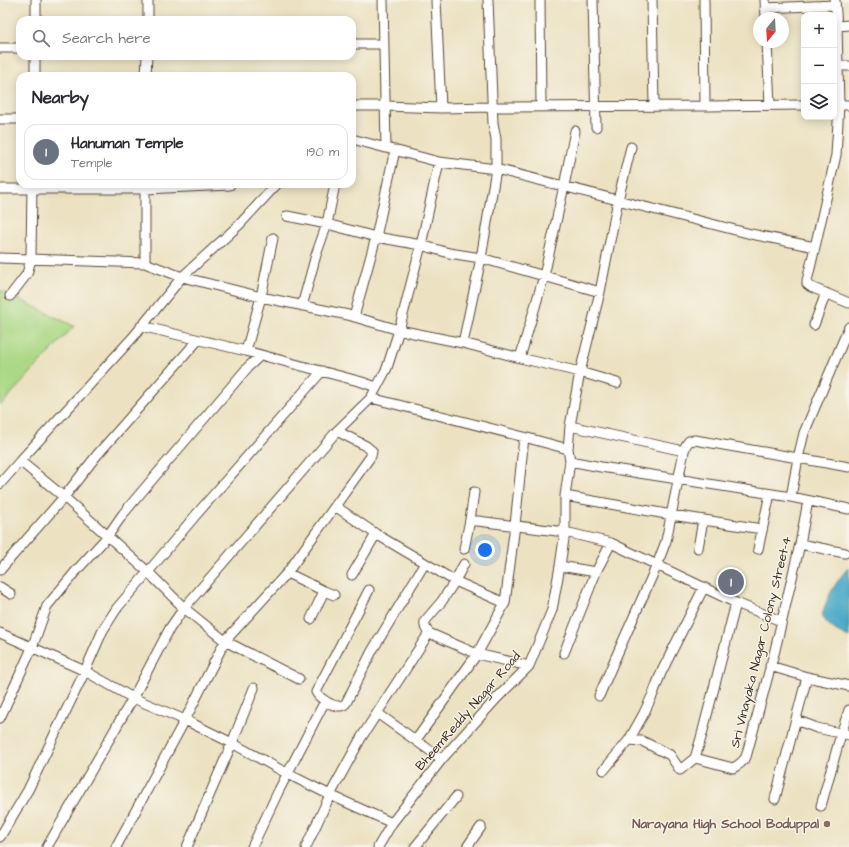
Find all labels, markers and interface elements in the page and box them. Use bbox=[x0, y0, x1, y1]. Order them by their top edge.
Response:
north arrow bbox=[753, 12, 789, 48]
map controls bbox=[801, 12, 837, 120]
button: + bbox=[801, 12, 837, 48]
search box bbox=[16, 16, 356, 60]
icon: search bbox=[30, 27, 52, 49]
text: Search here bbox=[62, 28, 151, 49]
button: − bbox=[801, 48, 837, 84]
button: layers bbox=[801, 84, 837, 120]
text: Nearby bbox=[32, 86, 89, 110]
text: Hanuman Temple bbox=[71, 133, 184, 154]
text: 1 bbox=[45, 143, 47, 161]
text: 190 m bbox=[306, 143, 339, 161]
text: Temple bbox=[71, 154, 113, 172]
street label: Sri Vinayaka Nagar Colony Street-4 bbox=[726, 534, 797, 750]
your location bbox=[475, 540, 495, 560]
pin: 1 bbox=[718, 567, 744, 597]
street label: BheemReddy Nagar Road bbox=[411, 647, 526, 775]
place label: Narayana High School Boduppal bbox=[632, 815, 819, 835]
marker: Narayana High School Boduppal bbox=[822, 819, 832, 829]

